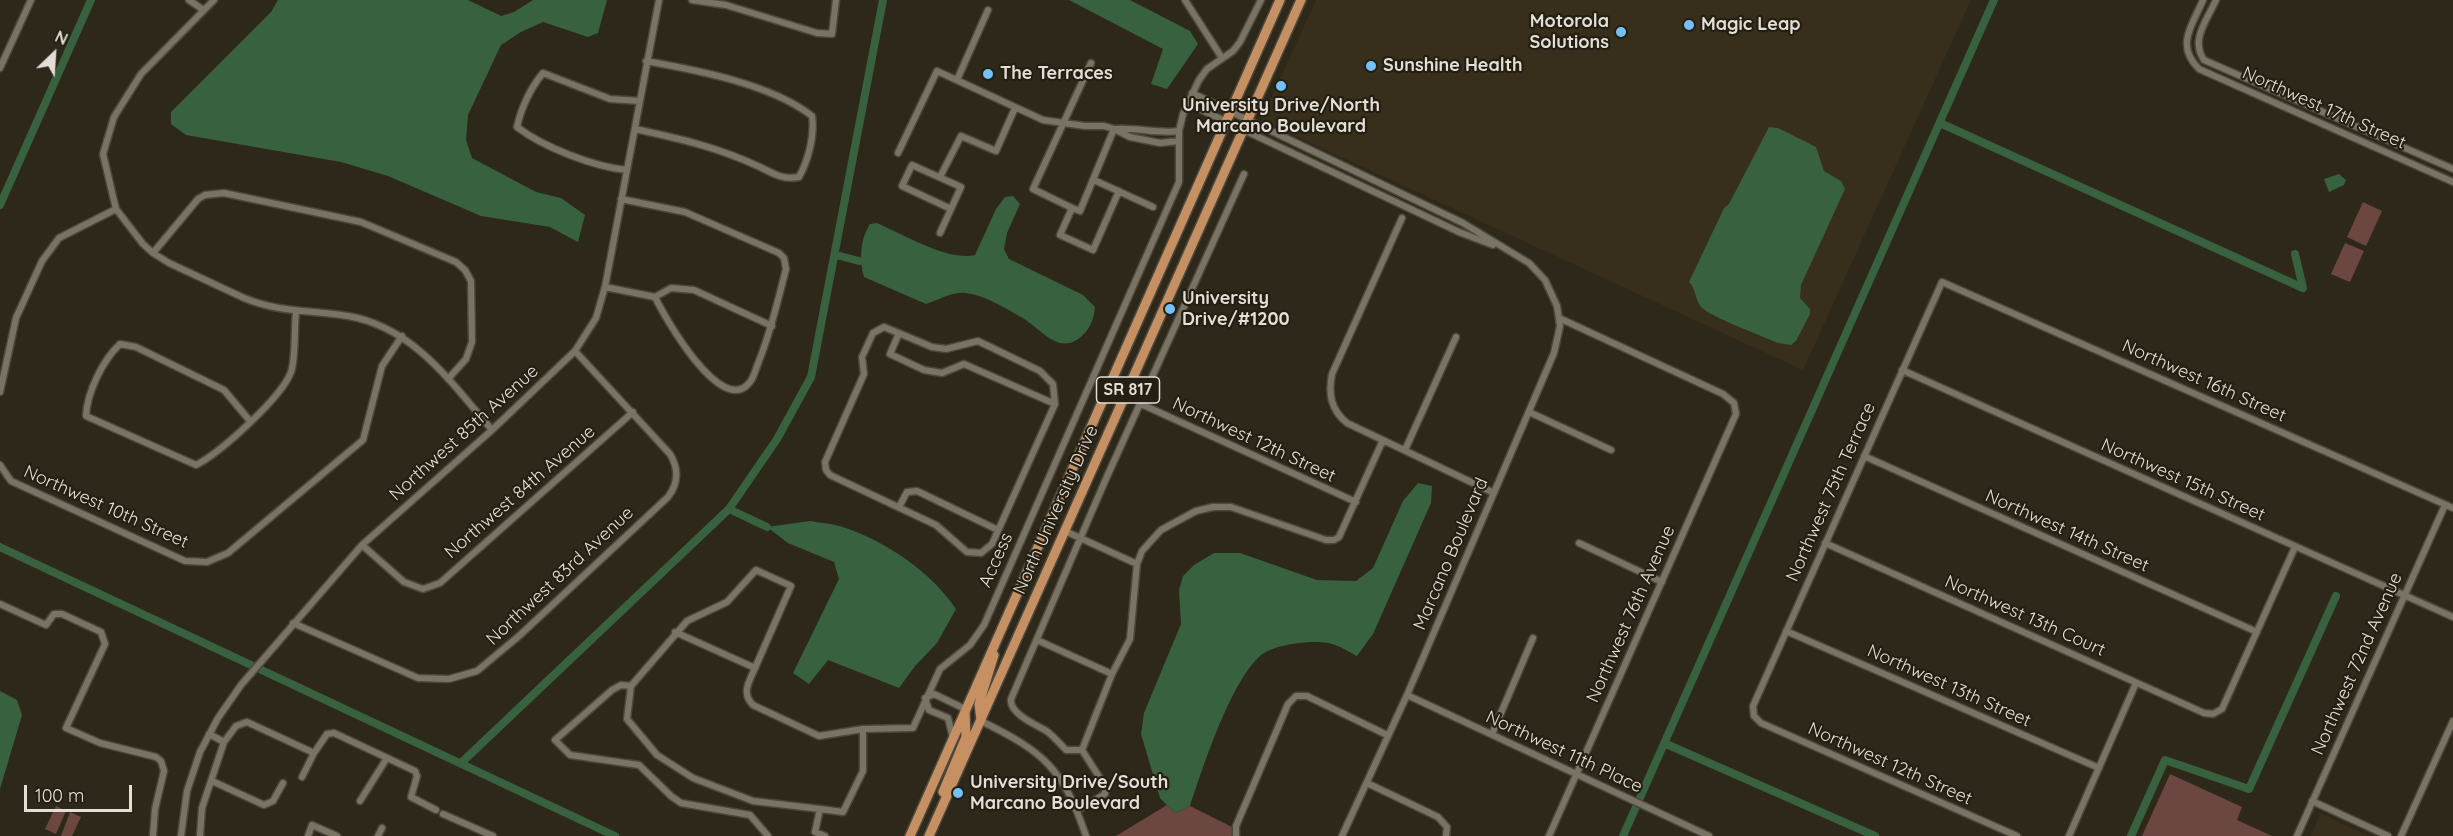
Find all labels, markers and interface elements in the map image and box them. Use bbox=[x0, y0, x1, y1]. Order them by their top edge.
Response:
place label: Motorola Solutions bbox=[1529, 11, 1609, 54]
place label: Magic Leap bbox=[1701, 14, 1801, 36]
marker: Magic Leap bbox=[1682, 18, 1696, 32]
north arrow bbox=[24, 24, 84, 84]
marker: Motorola Solutions bbox=[1614, 25, 1628, 39]
text: N bbox=[52, 26, 71, 49]
place label: Sunshine Health bbox=[1383, 55, 1523, 77]
marker: Sunshine Health bbox=[1364, 59, 1378, 73]
street label: Northwest 17th Street bbox=[2239, 62, 2409, 154]
place label: The Terraces bbox=[1000, 63, 1113, 85]
marker: The Terraces bbox=[981, 67, 995, 81]
marker: University Drive/North Marcano Boulevard bbox=[1274, 79, 1288, 93]
place label: University Drive/North Marcano Boulevard bbox=[1182, 95, 1380, 138]
place label: University Drive/#1200 bbox=[1182, 288, 1290, 330]
marker: University Drive/#1200 bbox=[1163, 302, 1177, 316]
street label: Northwest 16th Street bbox=[2119, 335, 2289, 427]
street label: Northwest 85th Avenue bbox=[385, 360, 543, 506]
road number: SR 817 bbox=[1096, 377, 1160, 403]
street label: Northwest 12th Street bbox=[1169, 393, 1339, 487]
street label: Northwest 75th Terrace bbox=[1782, 399, 1880, 585]
street label: Northwest 84th Avenue bbox=[440, 421, 600, 563]
street label: North University Drive bbox=[1009, 422, 1103, 598]
street label: Northwest 15th Street bbox=[2098, 434, 2268, 526]
street label: Northwest 10th Street bbox=[20, 461, 192, 553]
street label: Marcano Boulevard bbox=[1409, 475, 1493, 633]
street label: Northwest 14th Street bbox=[1982, 485, 2152, 577]
street label: Northwest 83rd Avenue bbox=[482, 502, 638, 650]
street label: Northwest 76th Avenue bbox=[1582, 522, 1680, 706]
street label: Access bbox=[974, 529, 1018, 591]
street label: Northwest 72nd Avenue bbox=[2307, 569, 2407, 759]
street label: Northwest 13th Court bbox=[1941, 571, 2109, 661]
street label: Northwest 13th Street bbox=[1864, 640, 2034, 732]
street label: Northwest 11th Place bbox=[1482, 706, 1646, 798]
street label: Northwest 12th Street bbox=[1805, 718, 1975, 810]
place label: University Drive/South Marcano Boulevard bbox=[970, 772, 1168, 814]
scale bar bbox=[27, 773, 135, 811]
text: 100 m bbox=[35, 784, 84, 807]
marker: University Drive/South Marcano Boulevard bbox=[951, 786, 965, 800]

